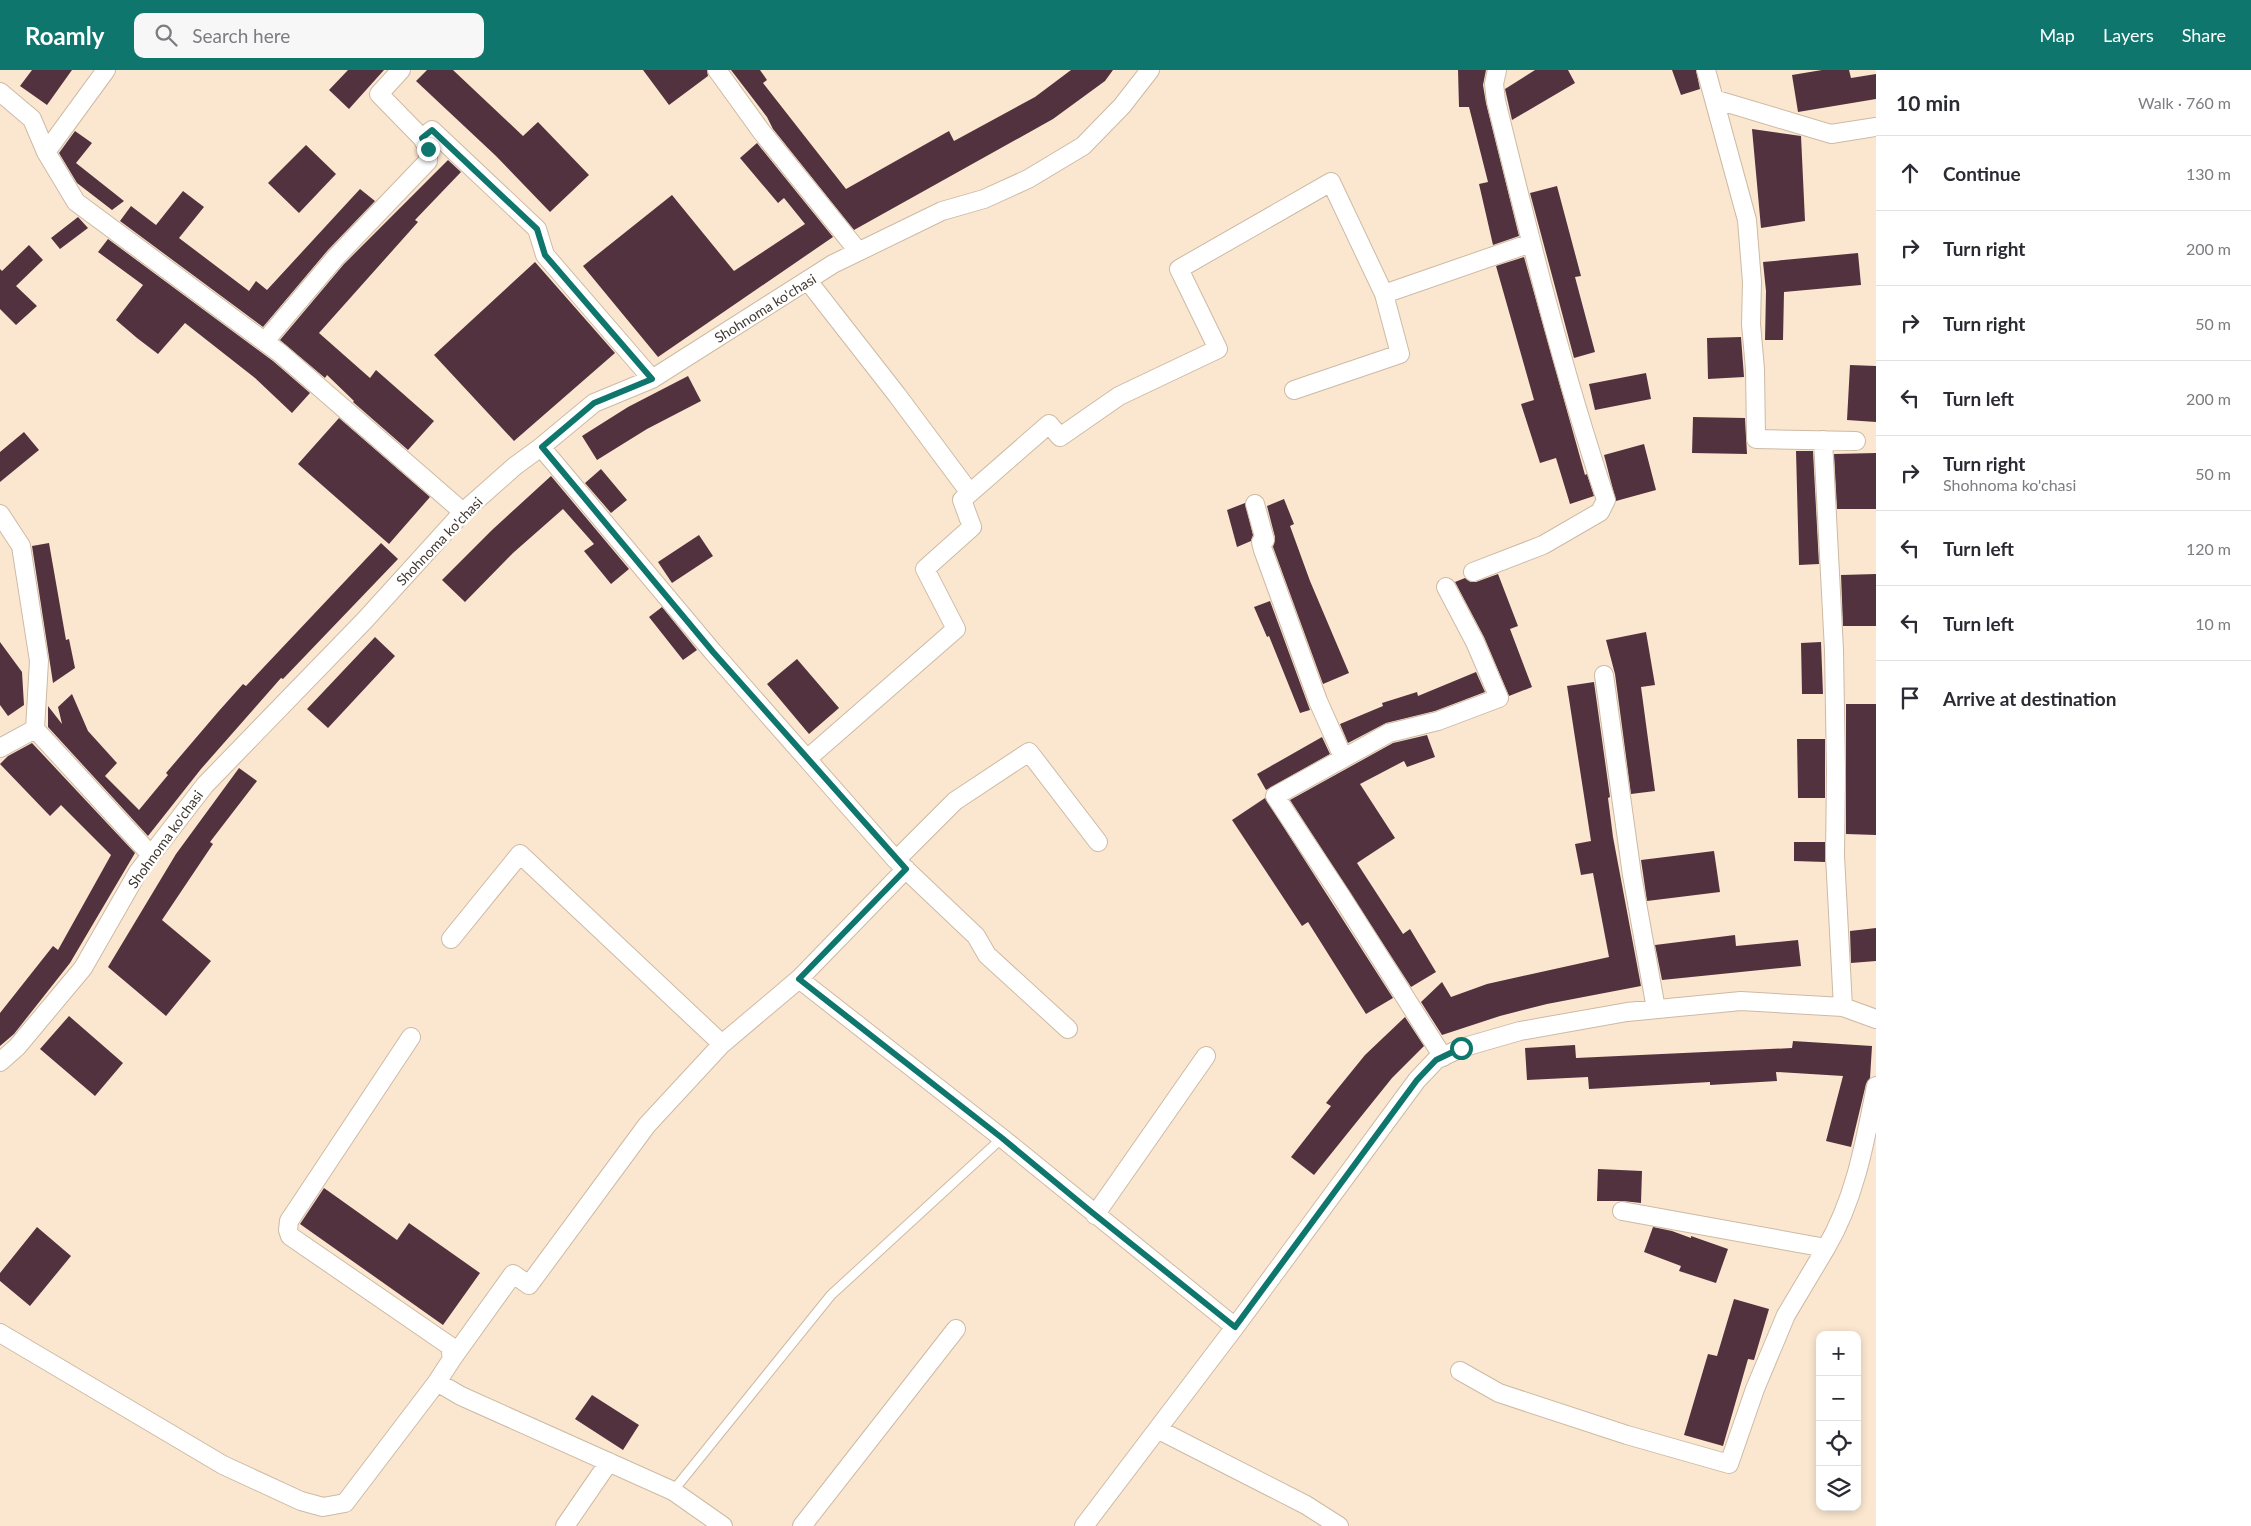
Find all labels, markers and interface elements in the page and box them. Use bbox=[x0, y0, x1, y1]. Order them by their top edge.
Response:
search box bbox=[134, 13, 484, 58]
text: Roamly bbox=[25, 21, 104, 50]
icon: search bbox=[152, 21, 180, 49]
text: Search here bbox=[192, 24, 290, 47]
text: Map bbox=[2039, 24, 2075, 46]
text: Layers bbox=[2103, 24, 2154, 46]
text: Share bbox=[2182, 24, 2226, 46]
text: 10 min bbox=[1896, 90, 1960, 115]
text: Walk · 760 m bbox=[2138, 93, 2231, 112]
route end bbox=[417, 138, 440, 161]
icon: ahead bbox=[1896, 159, 1924, 187]
text: Continue bbox=[1943, 162, 2021, 185]
text: 130 m bbox=[2186, 164, 2231, 183]
icon: right bbox=[1896, 234, 1924, 262]
text: Turn right bbox=[1943, 237, 2025, 260]
text: 200 m bbox=[2186, 239, 2231, 258]
street label: Shohnoma ko'chasi bbox=[711, 270, 819, 346]
icon: right bbox=[1896, 309, 1924, 337]
text: Turn right bbox=[1943, 312, 2025, 335]
text: 50 m bbox=[2195, 314, 2231, 333]
icon: left bbox=[1896, 384, 1924, 412]
text: Turn left bbox=[1943, 387, 2014, 410]
text: 200 m bbox=[2186, 389, 2231, 408]
text: Turn right bbox=[1943, 452, 2025, 475]
icon: right bbox=[1896, 459, 1924, 487]
text: 50 m bbox=[2195, 464, 2231, 483]
text: Shohnoma ko'chasi bbox=[1943, 475, 2076, 494]
street label: Shohnoma ko'chasi bbox=[392, 493, 486, 589]
icon: left bbox=[1896, 534, 1924, 562]
text: Turn left bbox=[1943, 537, 2014, 560]
text: 120 m bbox=[2186, 539, 2231, 558]
icon: left bbox=[1896, 609, 1924, 637]
text: Turn left bbox=[1943, 612, 2014, 635]
text: 10 m bbox=[2195, 614, 2231, 633]
icon: arrive bbox=[1896, 684, 1924, 712]
text: Arrive at destination bbox=[1943, 687, 2116, 710]
street label: Shohnoma ko'chasi bbox=[124, 787, 206, 891]
route start bbox=[1450, 1037, 1473, 1060]
map controls bbox=[1816, 1331, 1861, 1511]
button: + bbox=[1816, 1331, 1861, 1376]
button: − bbox=[1816, 1376, 1861, 1421]
button: locate bbox=[1816, 1421, 1861, 1466]
button: layers bbox=[1816, 1466, 1861, 1511]

